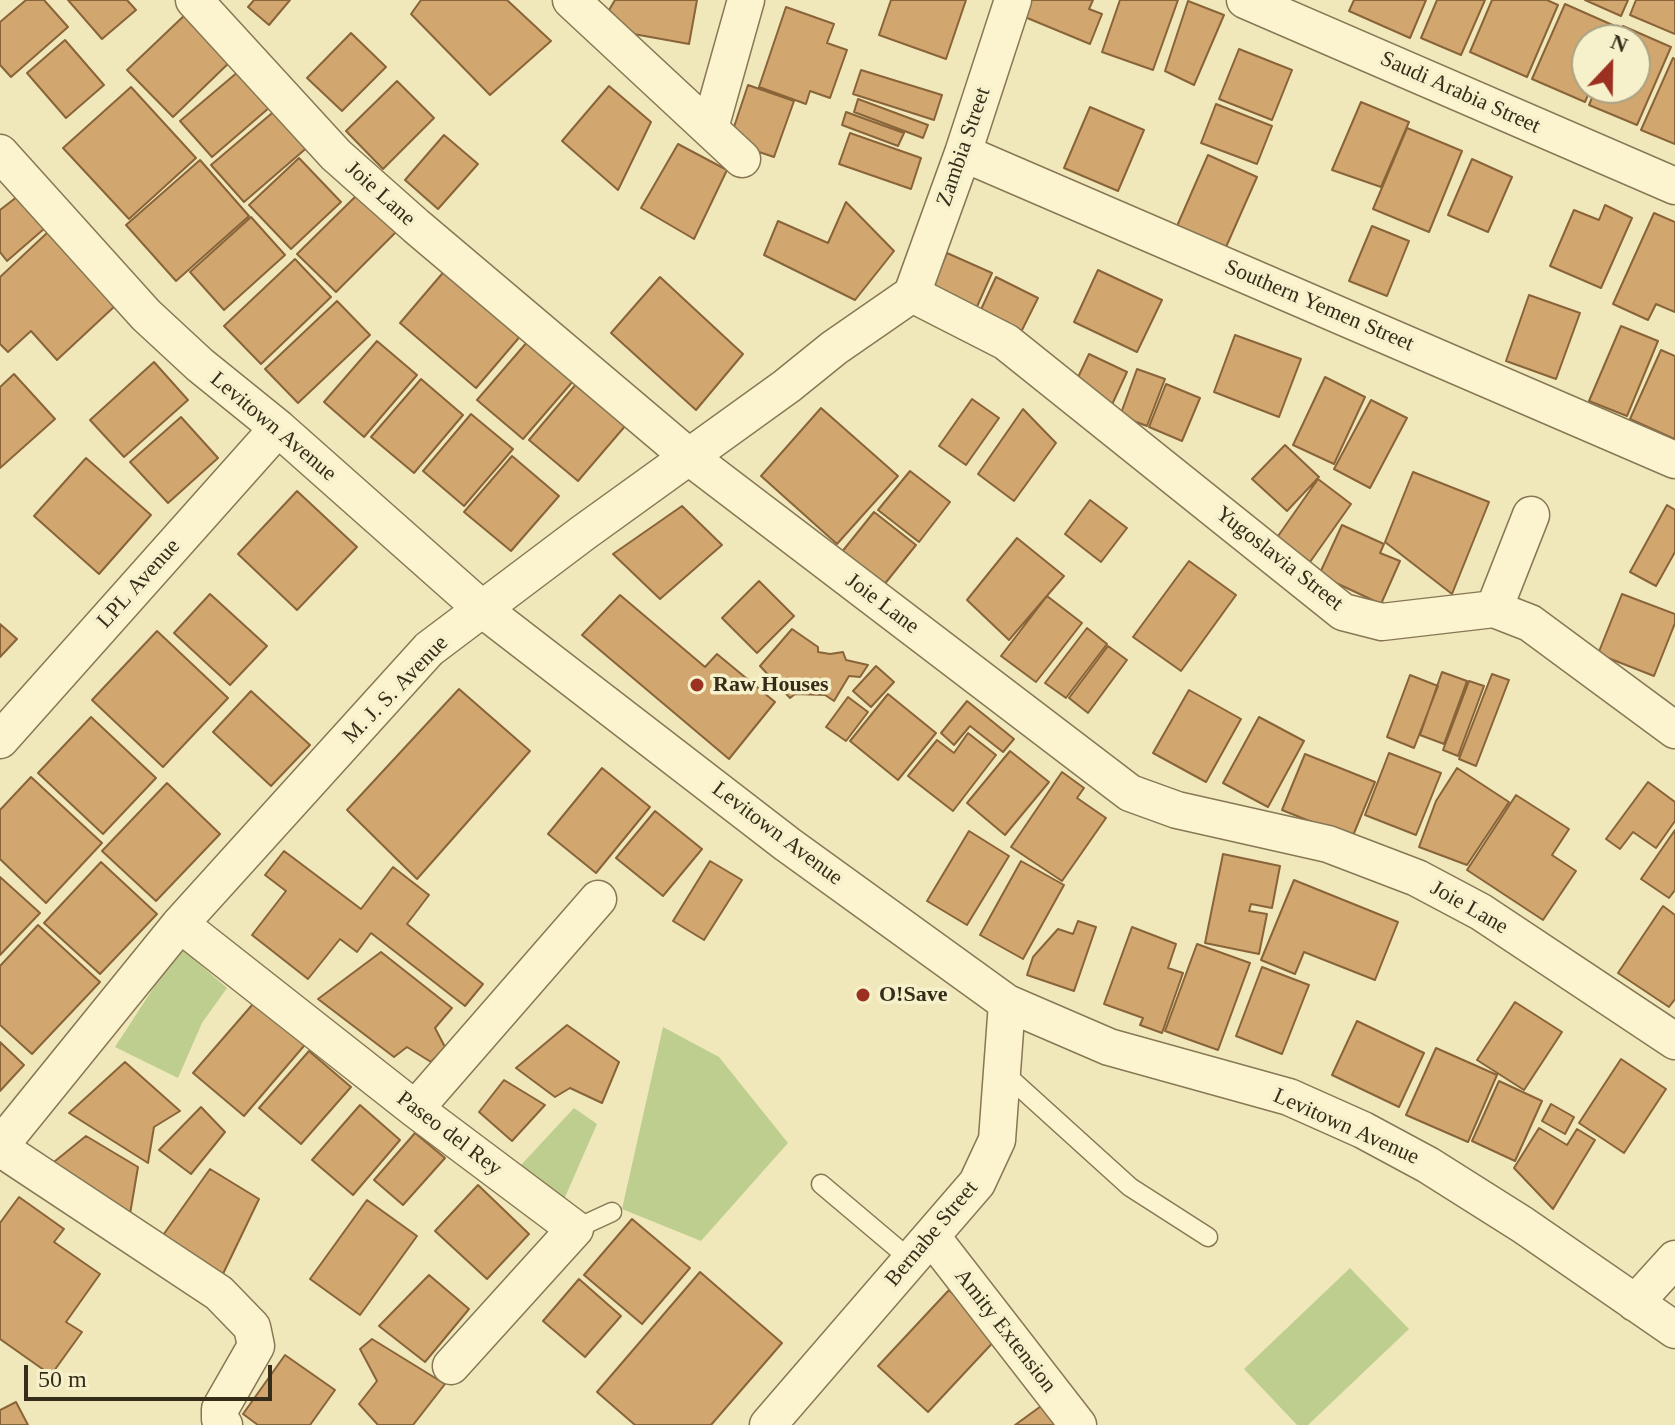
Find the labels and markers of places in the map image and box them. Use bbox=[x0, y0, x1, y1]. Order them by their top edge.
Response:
place label: Raw Houses bbox=[713, 672, 829, 698]
marker: Raw Houses bbox=[688, 676, 706, 694]
place label: O!Save bbox=[879, 982, 947, 1008]
marker: O!Save bbox=[854, 986, 872, 1004]

